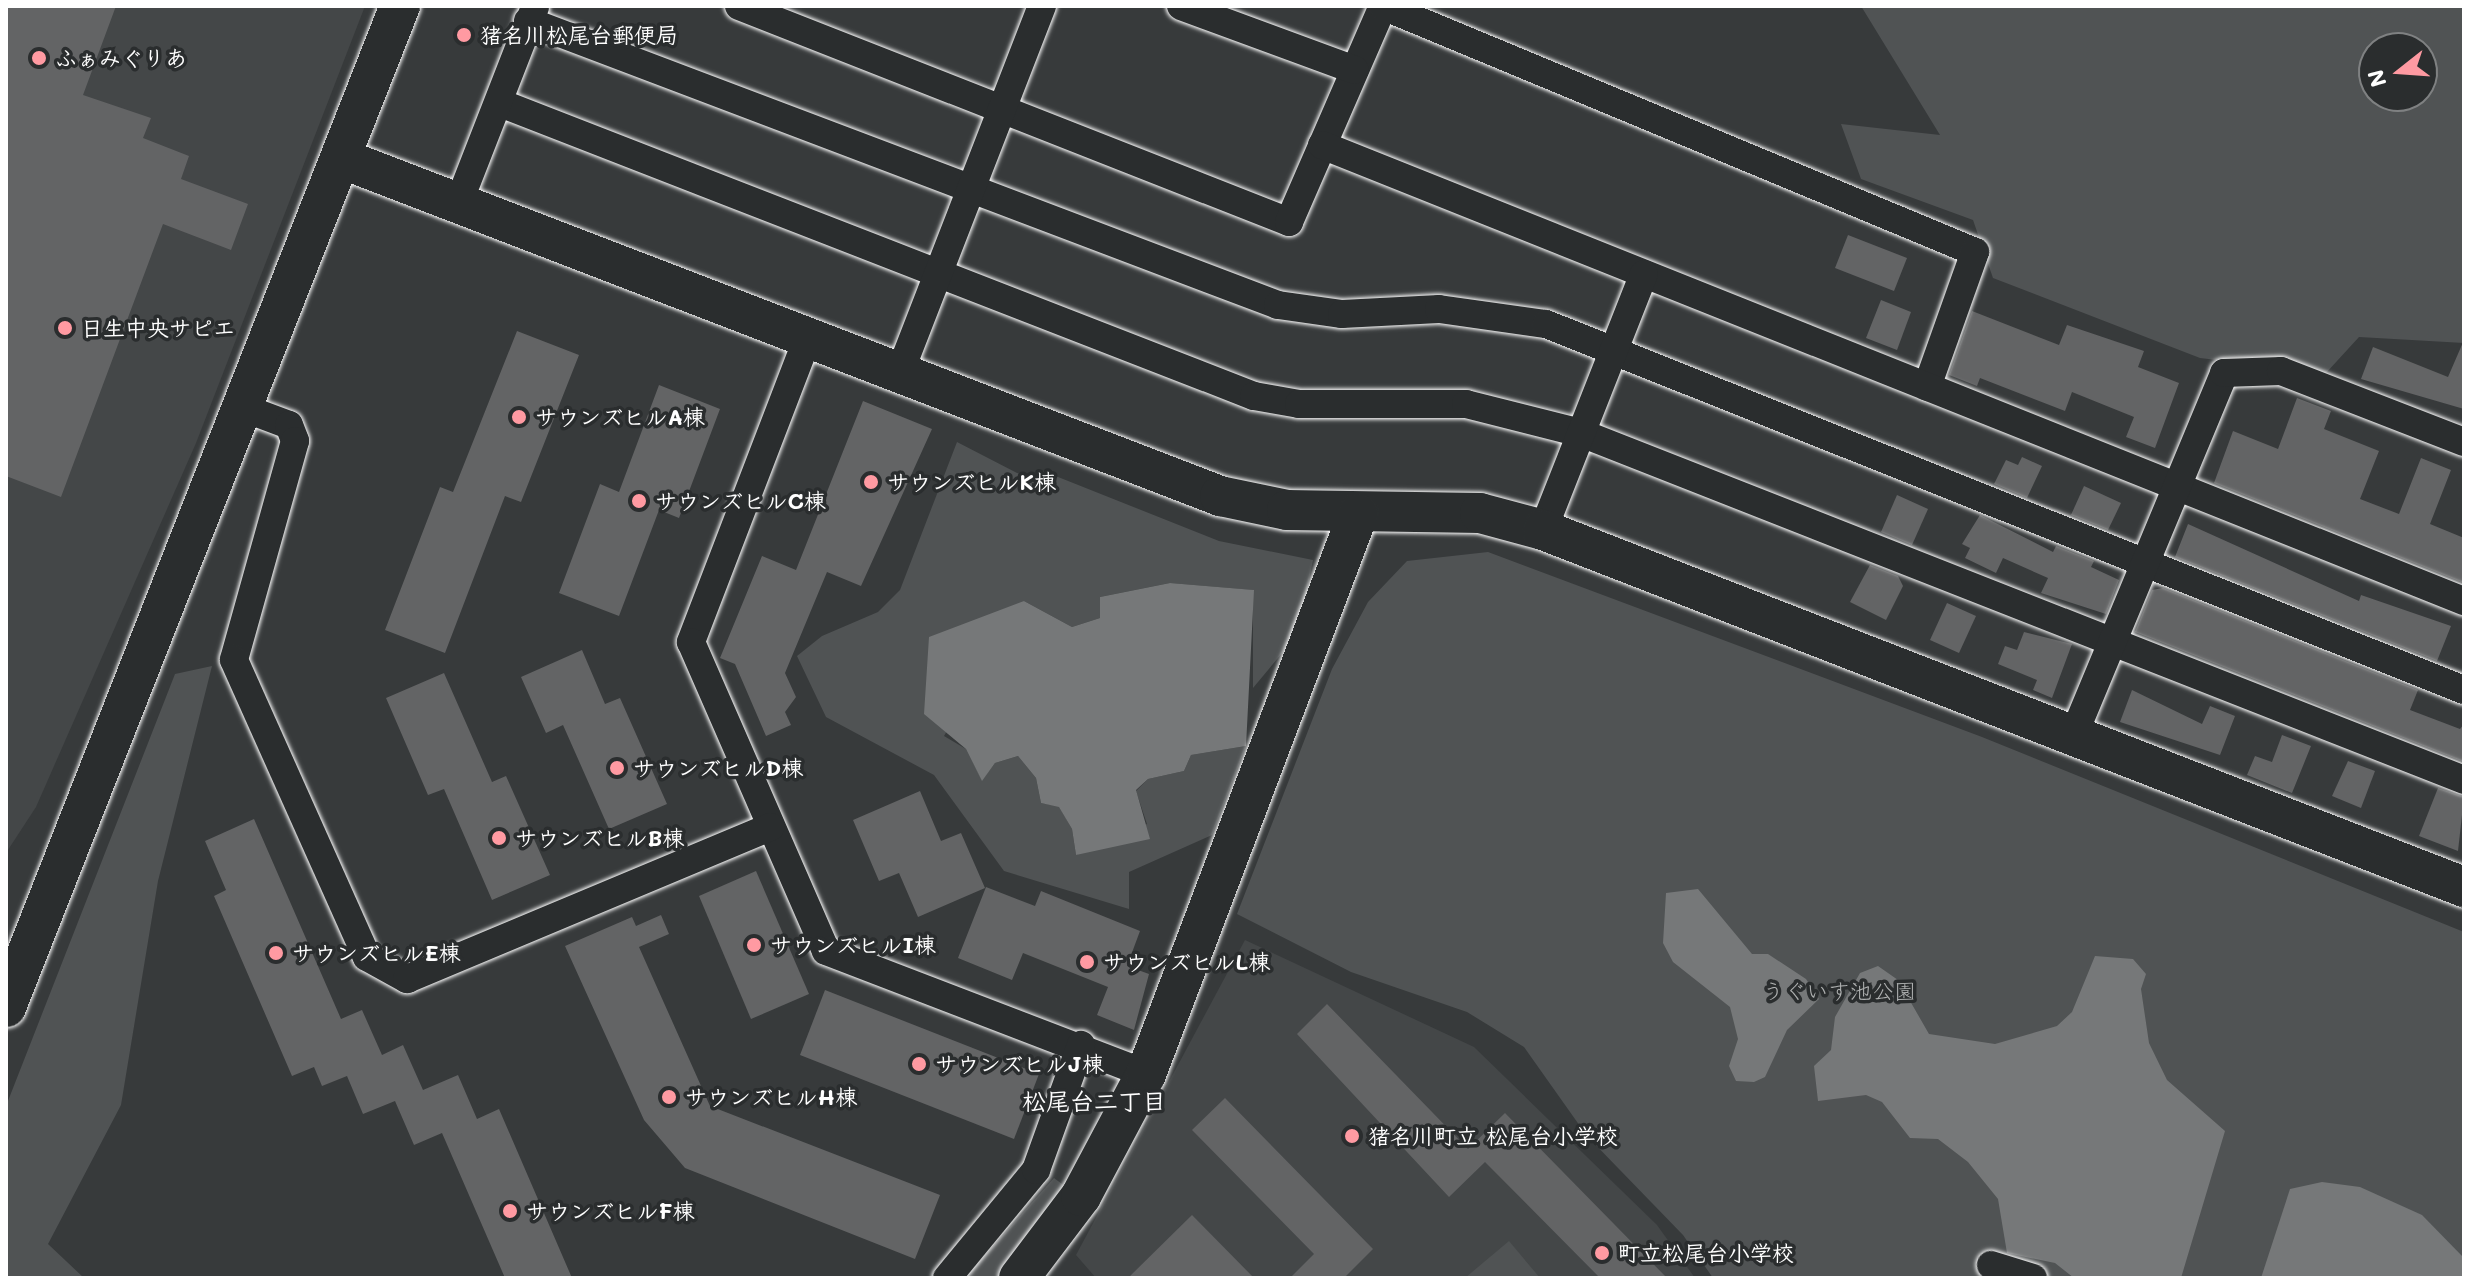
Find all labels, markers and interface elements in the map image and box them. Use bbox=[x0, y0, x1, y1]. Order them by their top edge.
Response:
place label: 猪名川松尾台郵便局 bbox=[480, 22, 678, 48]
marker: 猪名川松尾台郵便局 bbox=[455, 26, 473, 44]
north arrow bbox=[2358, 32, 2438, 112]
place label: ふぁみぐりあ bbox=[55, 45, 187, 71]
marker: ふぁみぐりあ bbox=[30, 49, 48, 67]
text: N bbox=[2360, 66, 2393, 91]
place label: 日生中央サピエ bbox=[81, 315, 235, 341]
marker: 日生中央サピエ bbox=[56, 319, 74, 337]
place label: サウンズヒルA棟 bbox=[535, 404, 704, 430]
marker: サウンズヒルA棟 bbox=[510, 408, 528, 426]
place label: サウンズヒルK棟 bbox=[887, 469, 1055, 495]
marker: サウンズヒルK棟 bbox=[862, 473, 880, 491]
place label: サウンズヒルC棟 bbox=[655, 488, 825, 514]
marker: サウンズヒルC棟 bbox=[630, 492, 648, 510]
place label: サウンズヒルD棟 bbox=[633, 755, 803, 781]
marker: サウンズヒルD棟 bbox=[608, 759, 626, 777]
place label: サウンズヒルB棟 bbox=[515, 825, 684, 851]
marker: サウンズヒルB棟 bbox=[490, 829, 508, 847]
place label: サウンズヒルI棟 bbox=[770, 932, 935, 958]
marker: サウンズヒルI棟 bbox=[745, 936, 763, 954]
place label: サウンズヒルE棟 bbox=[292, 940, 460, 966]
marker: サウンズヒルE棟 bbox=[267, 944, 285, 962]
place label: サウンズヒルL棟 bbox=[1103, 949, 1270, 975]
marker: サウンズヒルL棟 bbox=[1078, 953, 1096, 971]
park label: うぐいす池公園 bbox=[1762, 978, 1916, 1004]
place label: サウンズヒルJ棟 bbox=[935, 1051, 1103, 1077]
marker: サウンズヒルJ棟 bbox=[910, 1055, 928, 1073]
place label: サウンズヒルH棟 bbox=[685, 1084, 857, 1110]
district label: 松尾台二丁目 bbox=[1022, 1087, 1166, 1115]
marker: サウンズヒルH棟 bbox=[660, 1088, 678, 1106]
place label: 猪名川町立 松尾台小学校 bbox=[1368, 1123, 1618, 1149]
marker: 猪名川町立 松尾台小学校 bbox=[1343, 1127, 1361, 1145]
place label: サウンズヒルF棟 bbox=[526, 1198, 694, 1224]
marker: サウンズヒルF棟 bbox=[501, 1202, 519, 1220]
place label: 町立松尾台小学校 bbox=[1618, 1240, 1794, 1266]
marker: 町立松尾台小学校 bbox=[1593, 1244, 1611, 1262]

